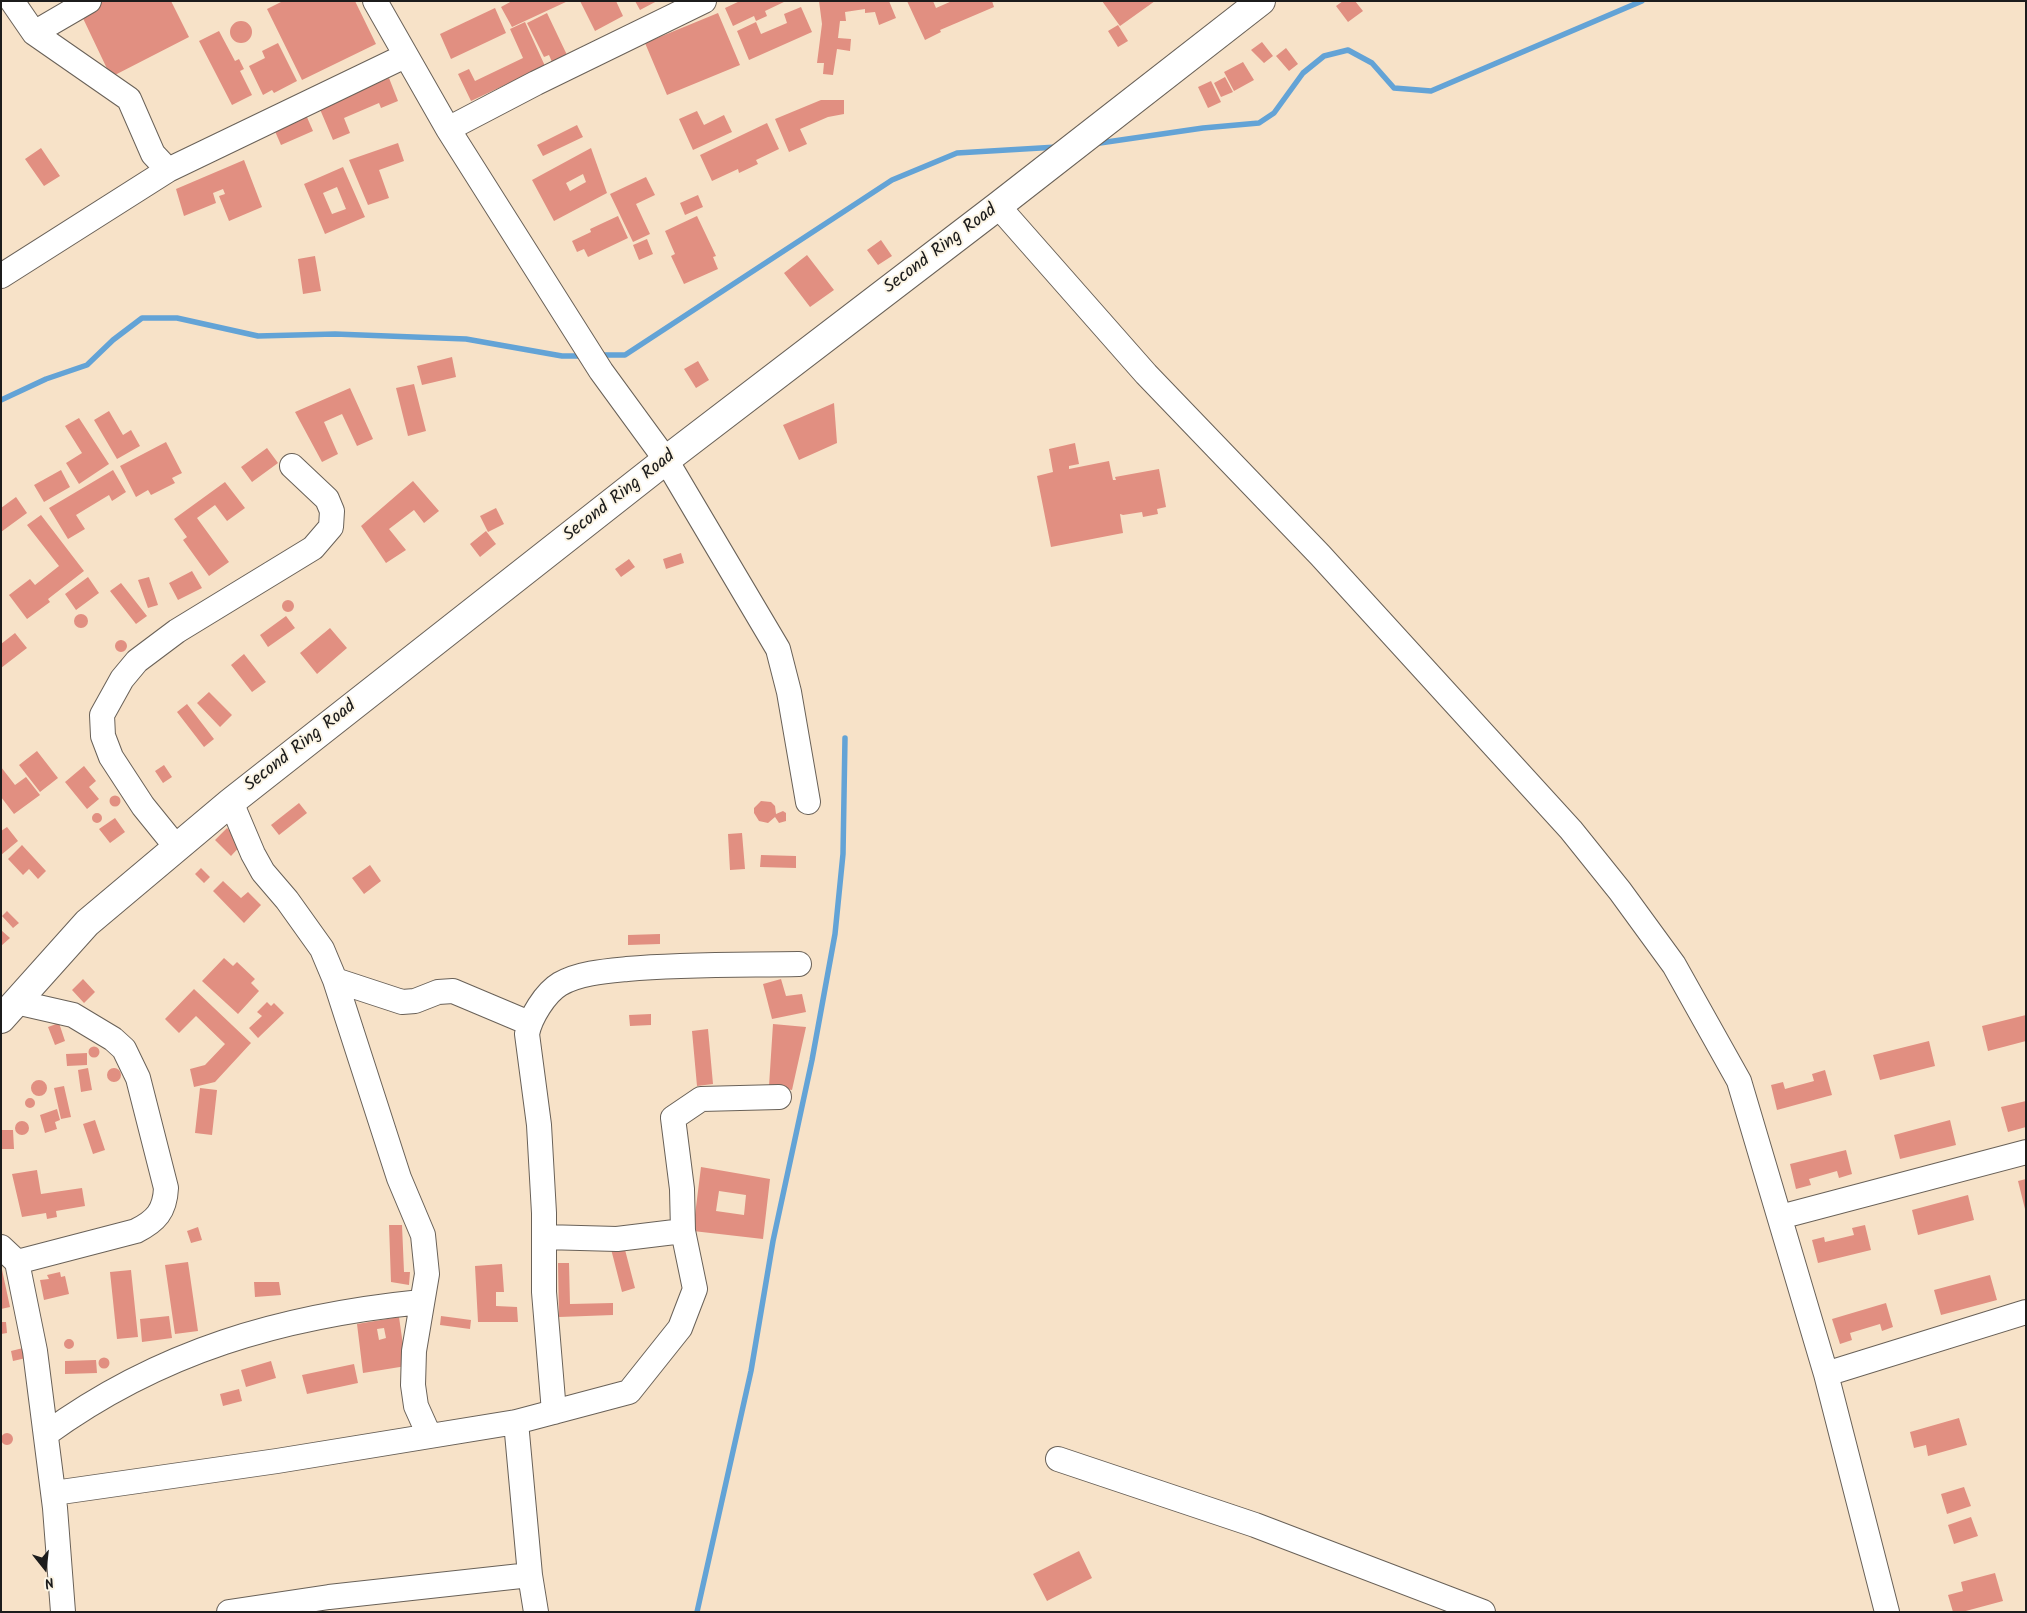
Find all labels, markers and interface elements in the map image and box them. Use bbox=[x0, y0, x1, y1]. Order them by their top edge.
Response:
street label: Second Ring Road bbox=[880, 200, 1002, 300]
street label: Second Ring Road bbox=[560, 447, 680, 547]
street label: Second Ring Road bbox=[241, 697, 361, 797]
north arrow bbox=[20, 1543, 70, 1593]
text: N bbox=[42, 1571, 56, 1594]

